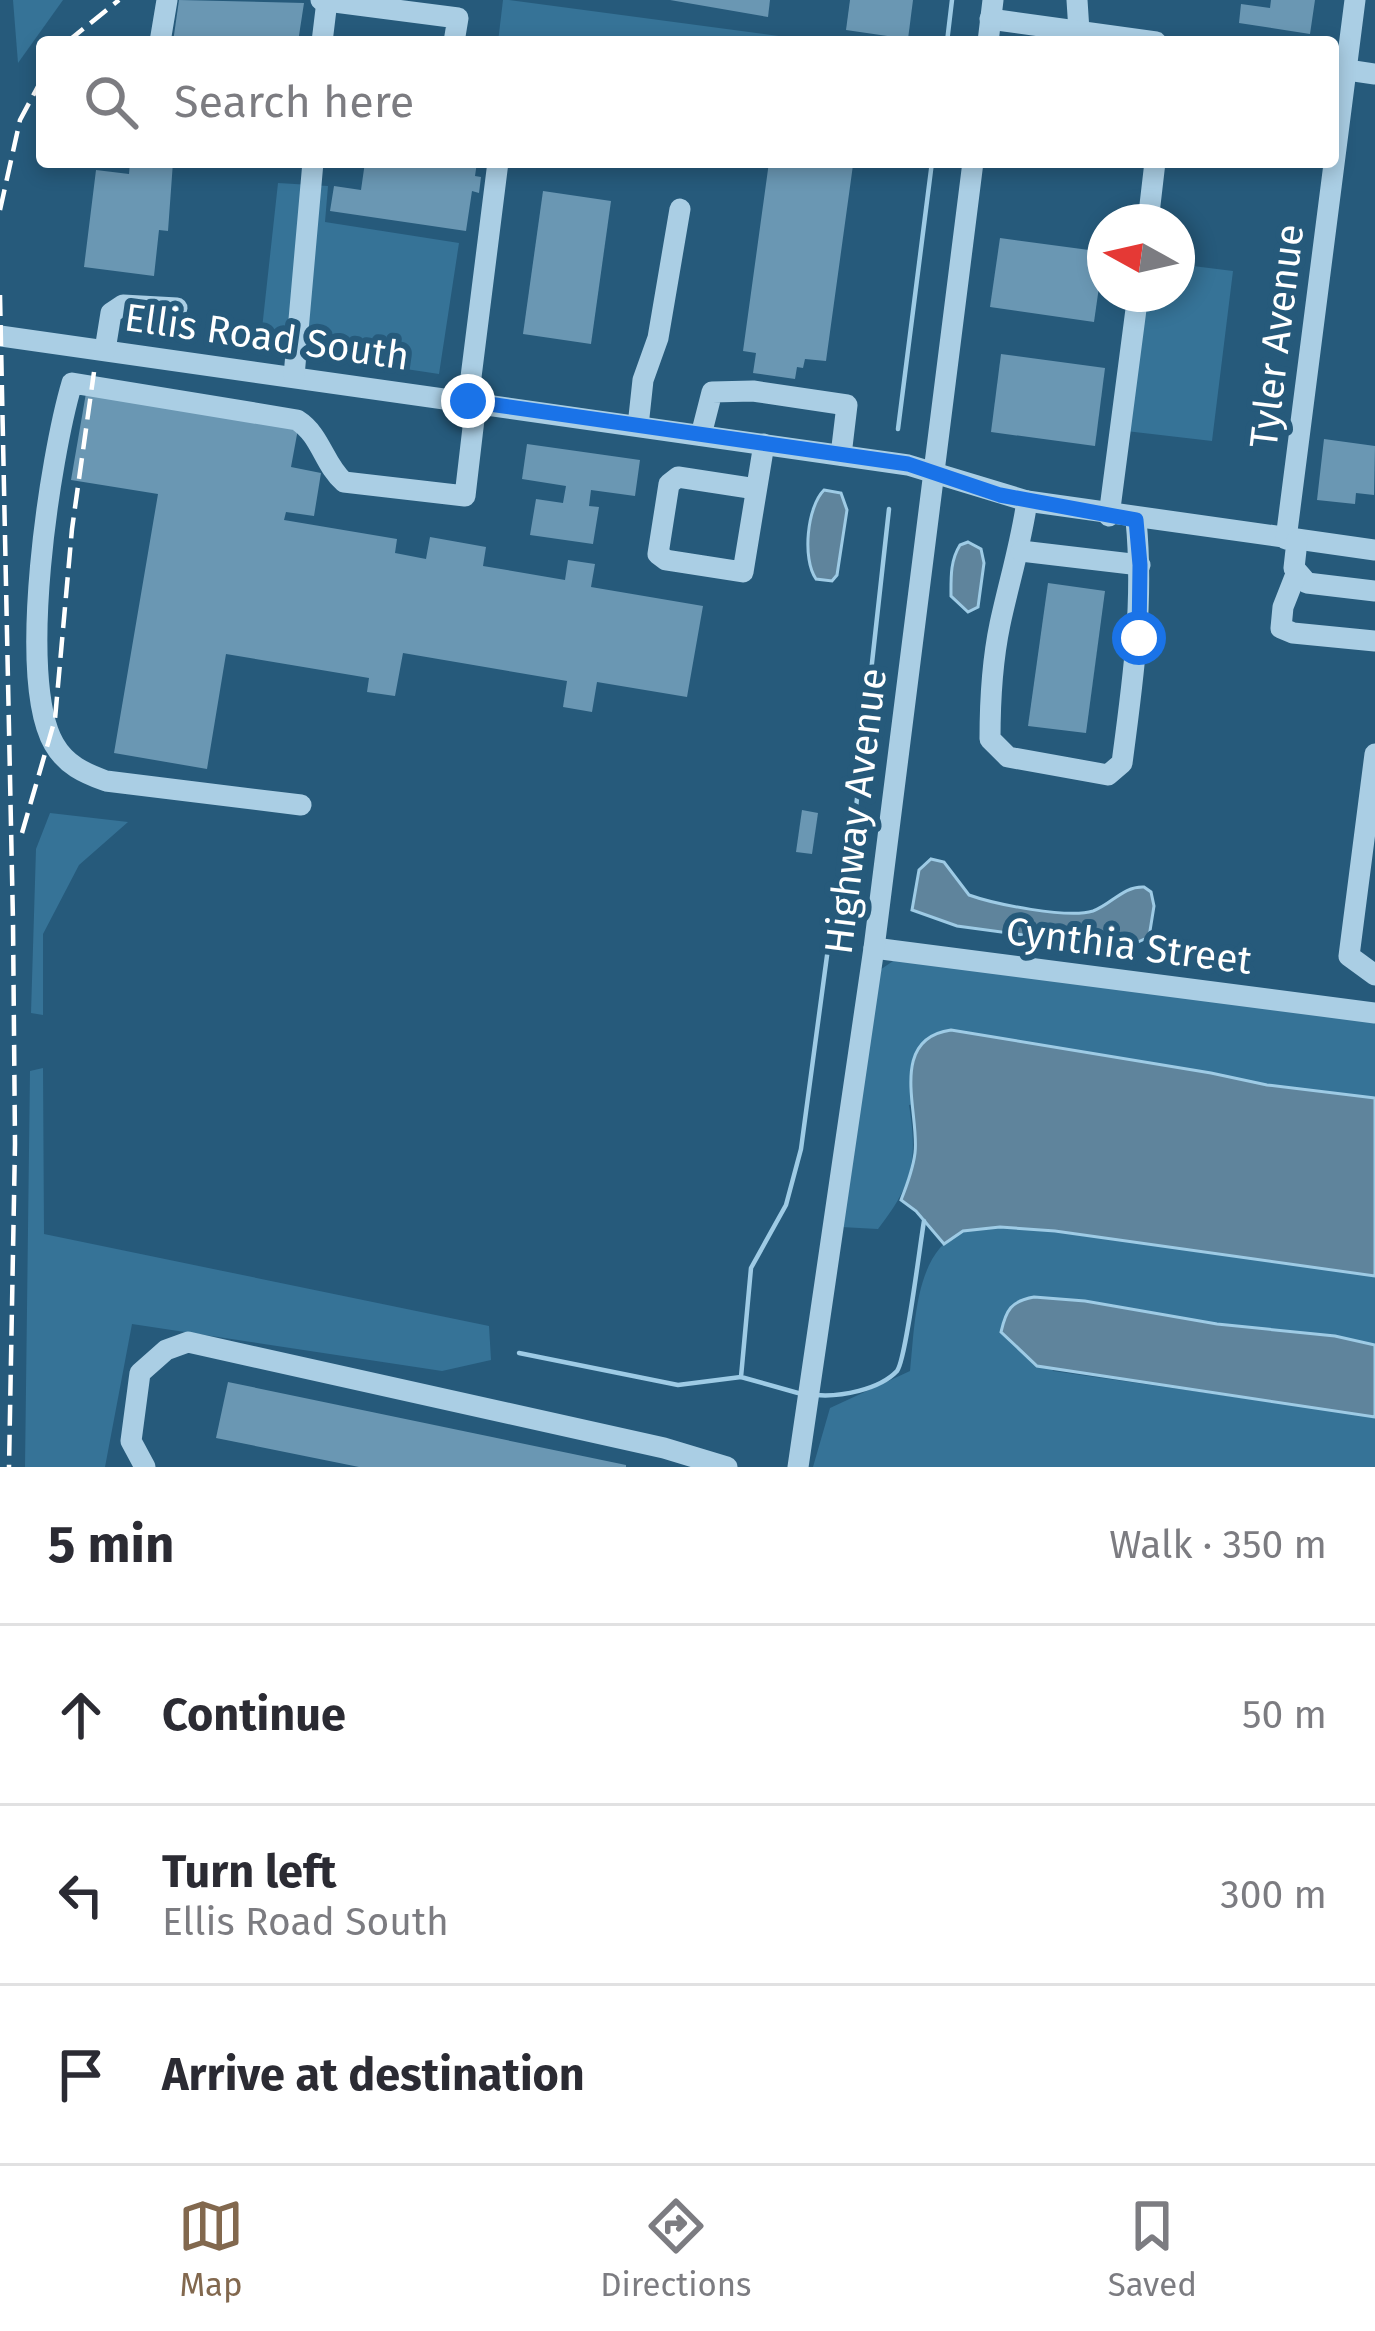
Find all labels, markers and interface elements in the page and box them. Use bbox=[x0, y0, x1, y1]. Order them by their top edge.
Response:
search box bbox=[36, 36, 1339, 168]
icon: search bbox=[78, 69, 144, 135]
text: Search here bbox=[174, 75, 414, 129]
north arrow bbox=[1087, 204, 1195, 312]
street label: Tyler Avenue bbox=[1240, 222, 1314, 451]
street label: Ellis Road South bbox=[122, 294, 412, 380]
route end bbox=[441, 374, 495, 428]
route start bbox=[1112, 611, 1166, 665]
street label: Highway Avenue bbox=[816, 666, 896, 957]
street label: Cynthia Street bbox=[1003, 908, 1255, 984]
text: 5 min bbox=[48, 1514, 174, 1576]
text: Walk · 350 m bbox=[1109, 1522, 1327, 1568]
icon: ahead bbox=[48, 1682, 114, 1748]
text: Continue bbox=[162, 1688, 346, 1742]
text: 50 m bbox=[1242, 1692, 1327, 1738]
text: Turn left bbox=[162, 1845, 336, 1899]
icon: left bbox=[48, 1862, 114, 1928]
text: 300 m bbox=[1220, 1872, 1327, 1918]
text: Ellis Road South bbox=[162, 1899, 449, 1945]
icon: arrive bbox=[48, 2042, 114, 2108]
text: Arrive at destination bbox=[162, 2048, 585, 2102]
tab: Map bbox=[178, 2193, 244, 2305]
tab: Directions bbox=[600, 2193, 752, 2305]
tab: Saved bbox=[1108, 2193, 1197, 2305]

